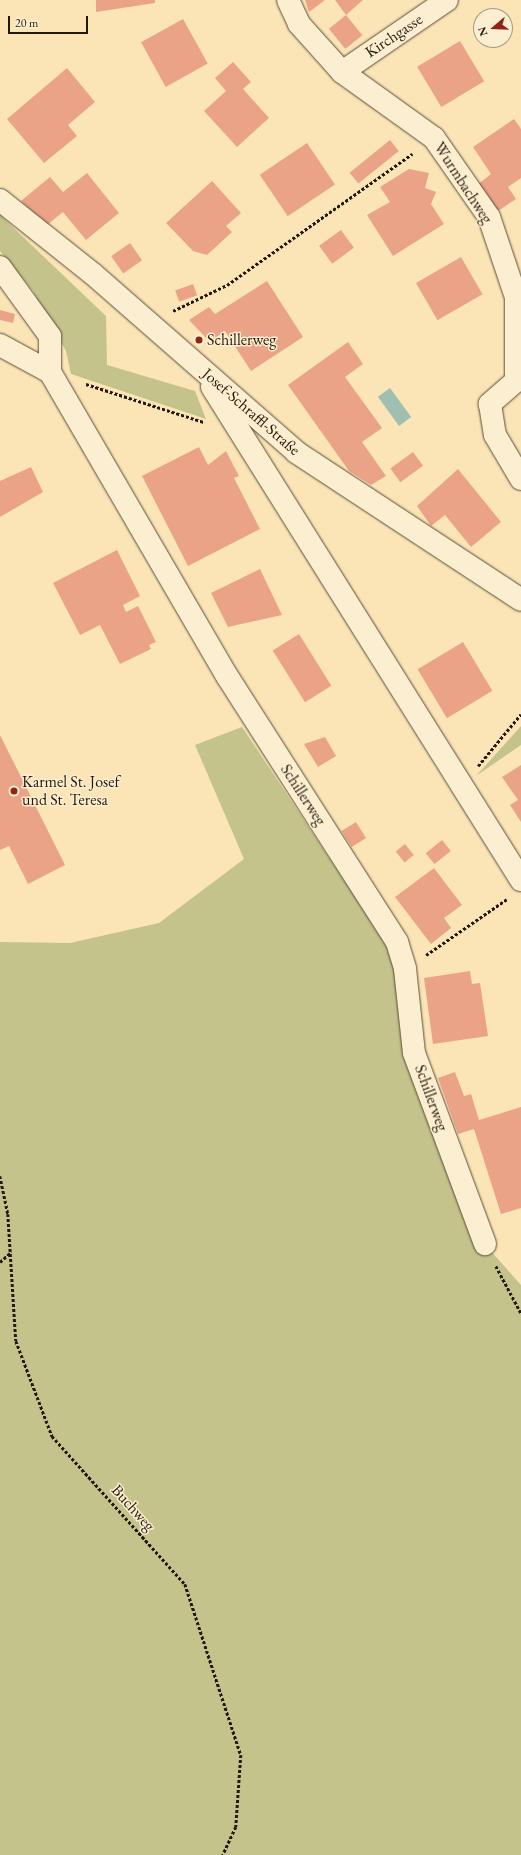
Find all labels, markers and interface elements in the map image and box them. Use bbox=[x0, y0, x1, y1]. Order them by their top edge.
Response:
scale bar bbox=[10, 8, 90, 34]
north arrow bbox=[473, 8, 513, 48]
street label: Kirchgasse bbox=[362, 10, 426, 62]
text: 20 m bbox=[15, 15, 38, 31]
text: N bbox=[475, 25, 491, 38]
street label: Wurmbachweg bbox=[430, 139, 496, 227]
place label: Schillerweg bbox=[207, 330, 276, 350]
marker: Schillerweg bbox=[194, 335, 204, 345]
street label: Josef-Schraffl-Straße bbox=[198, 364, 304, 460]
street label: Schillerweg bbox=[276, 761, 330, 829]
place label: Karmel St. Josef und St. Teresa bbox=[22, 772, 120, 810]
marker: Karmel St. Josef und St. Teresa bbox=[9, 786, 19, 796]
street label: Schillerweg bbox=[410, 1062, 452, 1134]
street label: Buchweg bbox=[107, 1481, 159, 1535]

